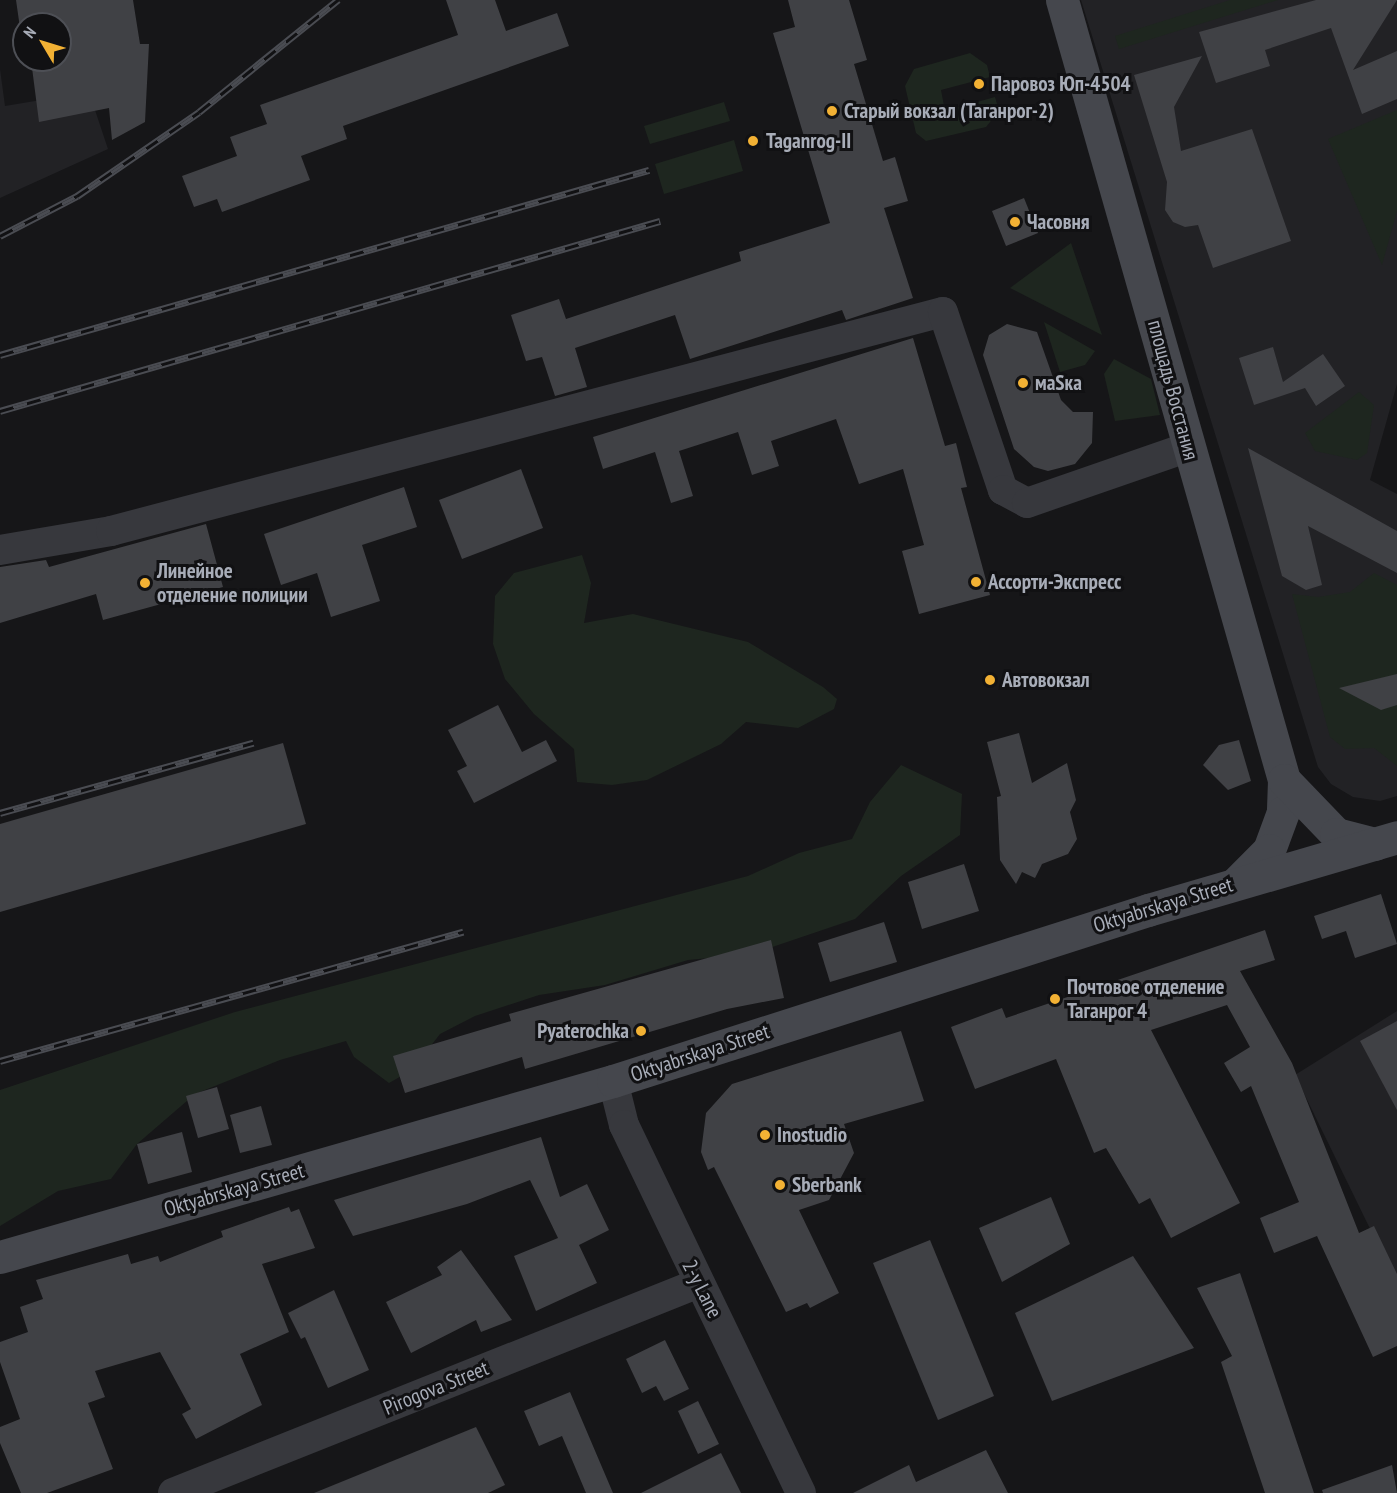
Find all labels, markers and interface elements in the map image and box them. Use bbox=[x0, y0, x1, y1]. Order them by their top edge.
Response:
north arrow bbox=[12, 12, 72, 72]
text: N bbox=[19, 23, 40, 42]
place label: Паровоз Юп-4504 bbox=[991, 71, 1131, 97]
marker: Паровоз Юп-4504 bbox=[972, 77, 986, 91]
place label: Старый вокзал (Таганрог-2) bbox=[844, 98, 1054, 124]
marker: Старый вокзал (Таганрог-2) bbox=[825, 104, 839, 118]
place label: Taganrog-II bbox=[766, 128, 851, 154]
marker: Taganrog-II bbox=[744, 132, 762, 150]
place label: Часовня bbox=[1027, 209, 1090, 235]
marker: Часовня bbox=[1008, 215, 1022, 229]
street label: площадь Восстания bbox=[1142, 317, 1204, 463]
place label: маSка bbox=[1035, 370, 1082, 396]
marker: маSка bbox=[1016, 376, 1030, 390]
place label: Линейное отделение полиции bbox=[157, 558, 308, 608]
place label: Ассорти-Экспресс bbox=[988, 569, 1121, 595]
marker: Ассорти-Экспресс bbox=[969, 575, 983, 589]
marker: Линейное отделение полиции bbox=[138, 576, 152, 590]
place label: Автовокзал bbox=[1002, 667, 1090, 693]
marker: Автовокзал bbox=[983, 673, 997, 687]
street label: Oktyabrskaya Street bbox=[1090, 872, 1236, 938]
place label: Почтовое отделение Таганрог 4 bbox=[1067, 974, 1225, 1024]
marker: Почтовое отделение Таганрог 4 bbox=[1048, 992, 1062, 1006]
place label: Pyaterochka bbox=[537, 1018, 629, 1044]
street label: Oktyabrskaya Street bbox=[627, 1019, 773, 1087]
marker: Pyaterochka bbox=[634, 1024, 648, 1038]
place label: Inostudio bbox=[777, 1122, 847, 1148]
marker: Inostudio bbox=[758, 1128, 772, 1142]
street label: Oktyabrskaya Street bbox=[161, 1158, 307, 1222]
place label: Sberbank bbox=[792, 1172, 862, 1198]
marker: Sberbank bbox=[773, 1178, 787, 1192]
street label: 2-y Lane bbox=[677, 1255, 727, 1323]
street label: Pirogova Street bbox=[380, 1355, 492, 1421]

